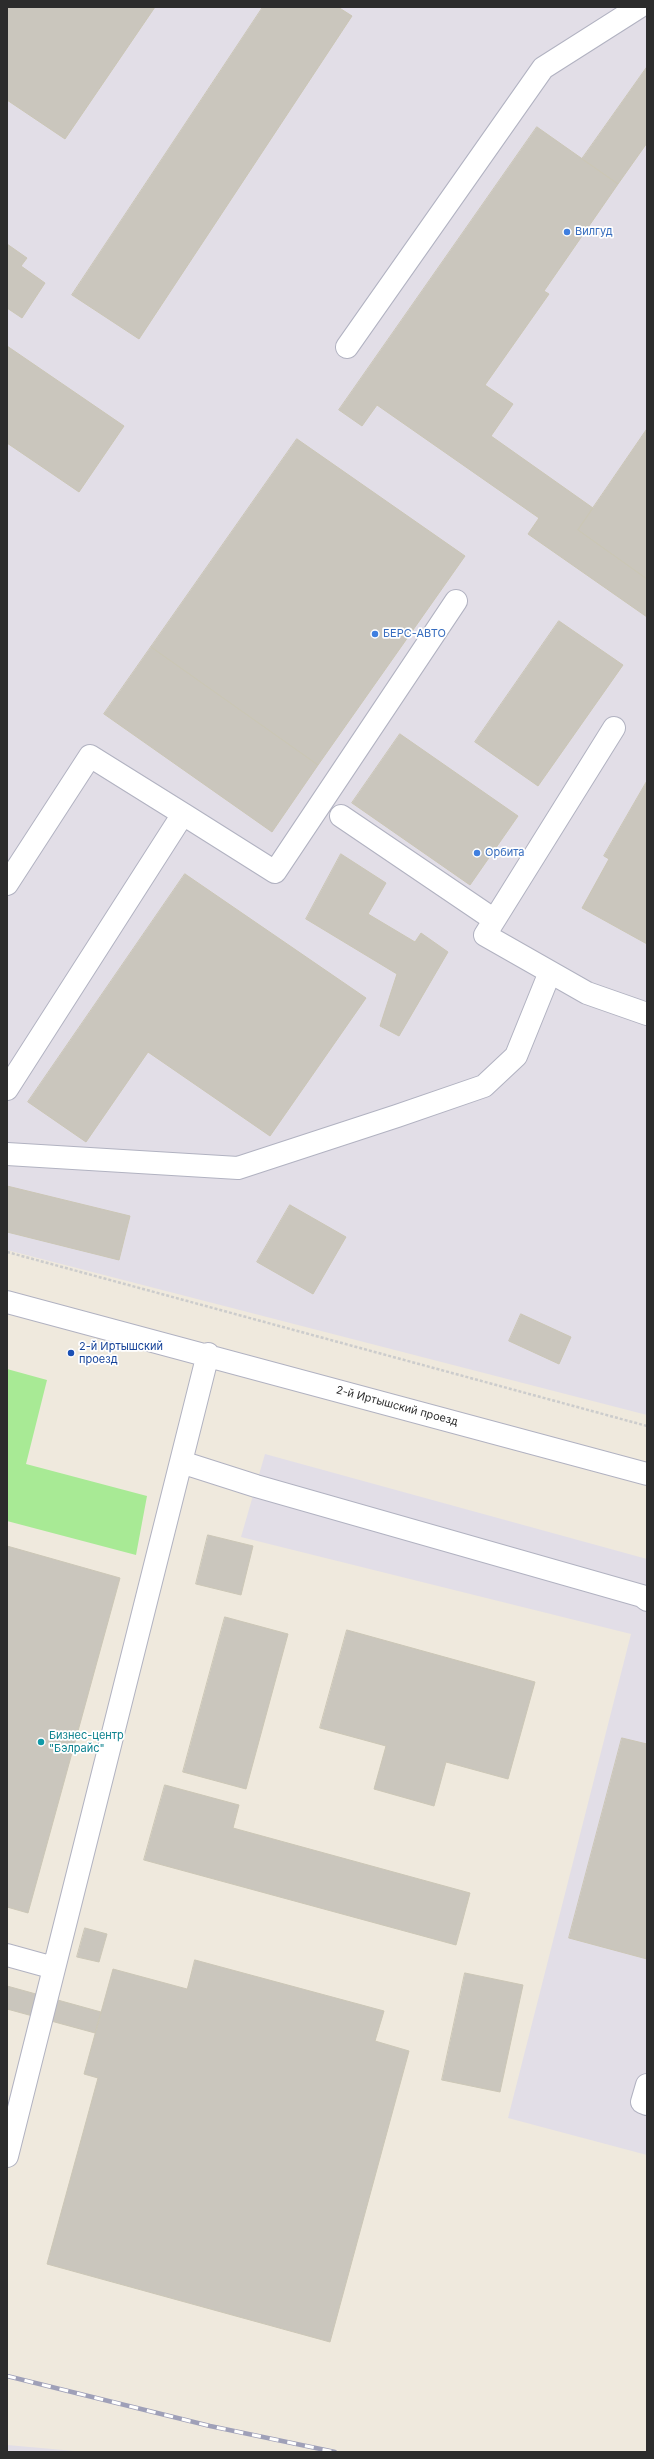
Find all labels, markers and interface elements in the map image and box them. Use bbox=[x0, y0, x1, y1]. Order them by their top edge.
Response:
place label: Вилгуд bbox=[575, 225, 613, 239]
marker: Вилгуд bbox=[562, 227, 572, 237]
place label: БЕРС-АВТО bbox=[383, 627, 446, 641]
marker: БЕРС-АВТО bbox=[370, 629, 380, 639]
place label: Орбита bbox=[485, 846, 524, 860]
marker: Орбита bbox=[472, 848, 482, 858]
place label: 2-й Иртышский проезд bbox=[79, 1340, 163, 1366]
marker: 2-й Иртышский проезд bbox=[66, 1348, 76, 1358]
street label: 2-й Иртышский проезд bbox=[335, 1383, 459, 1429]
place label: Бизнес-центр "Бэлрайс" bbox=[49, 1729, 124, 1755]
marker: Бизнес-центр "Бэлрайс" bbox=[36, 1737, 46, 1747]

